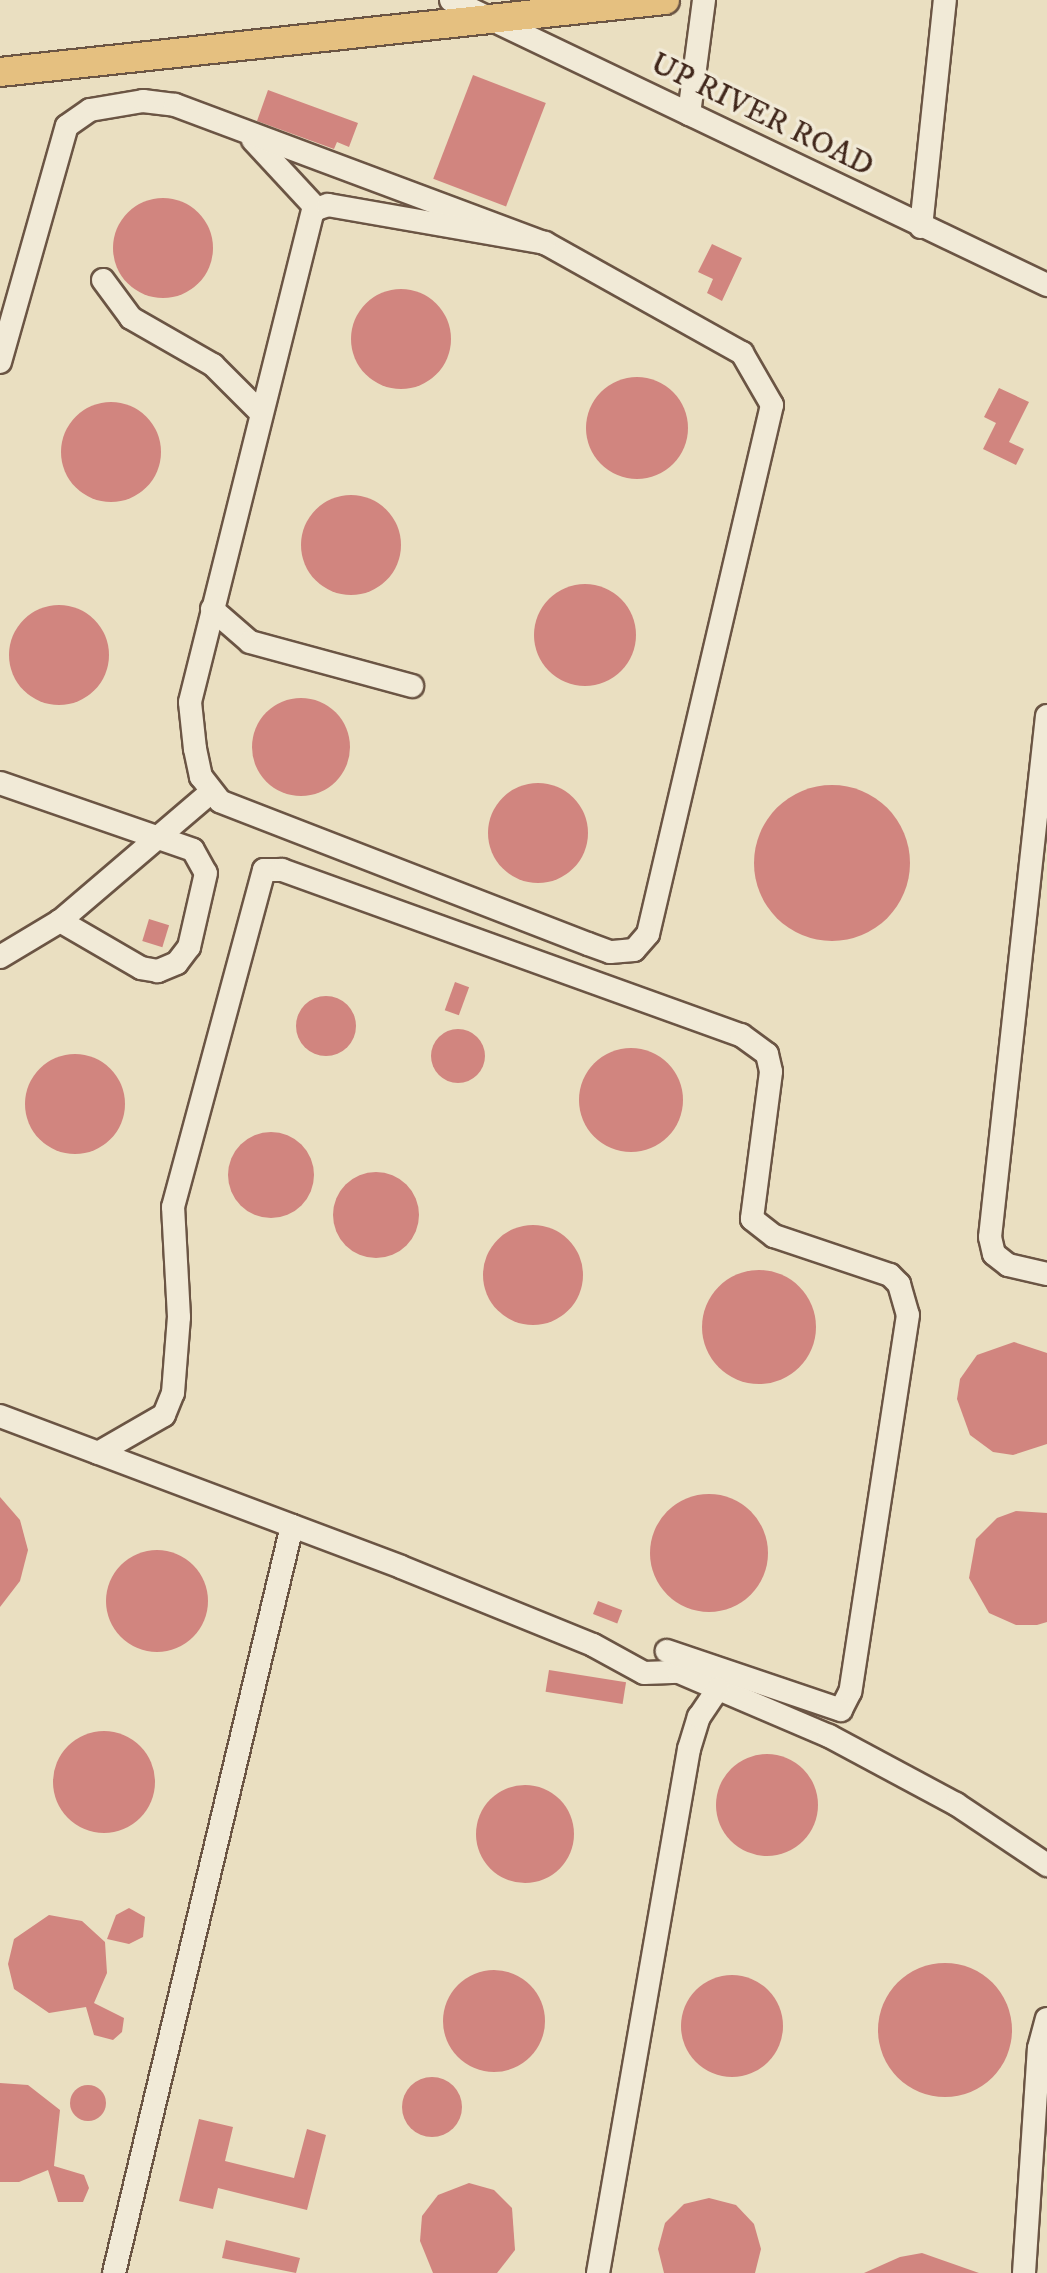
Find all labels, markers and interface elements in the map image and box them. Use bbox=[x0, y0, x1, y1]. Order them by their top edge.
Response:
street label: UP RIVER ROAD bbox=[644, 44, 880, 186]

